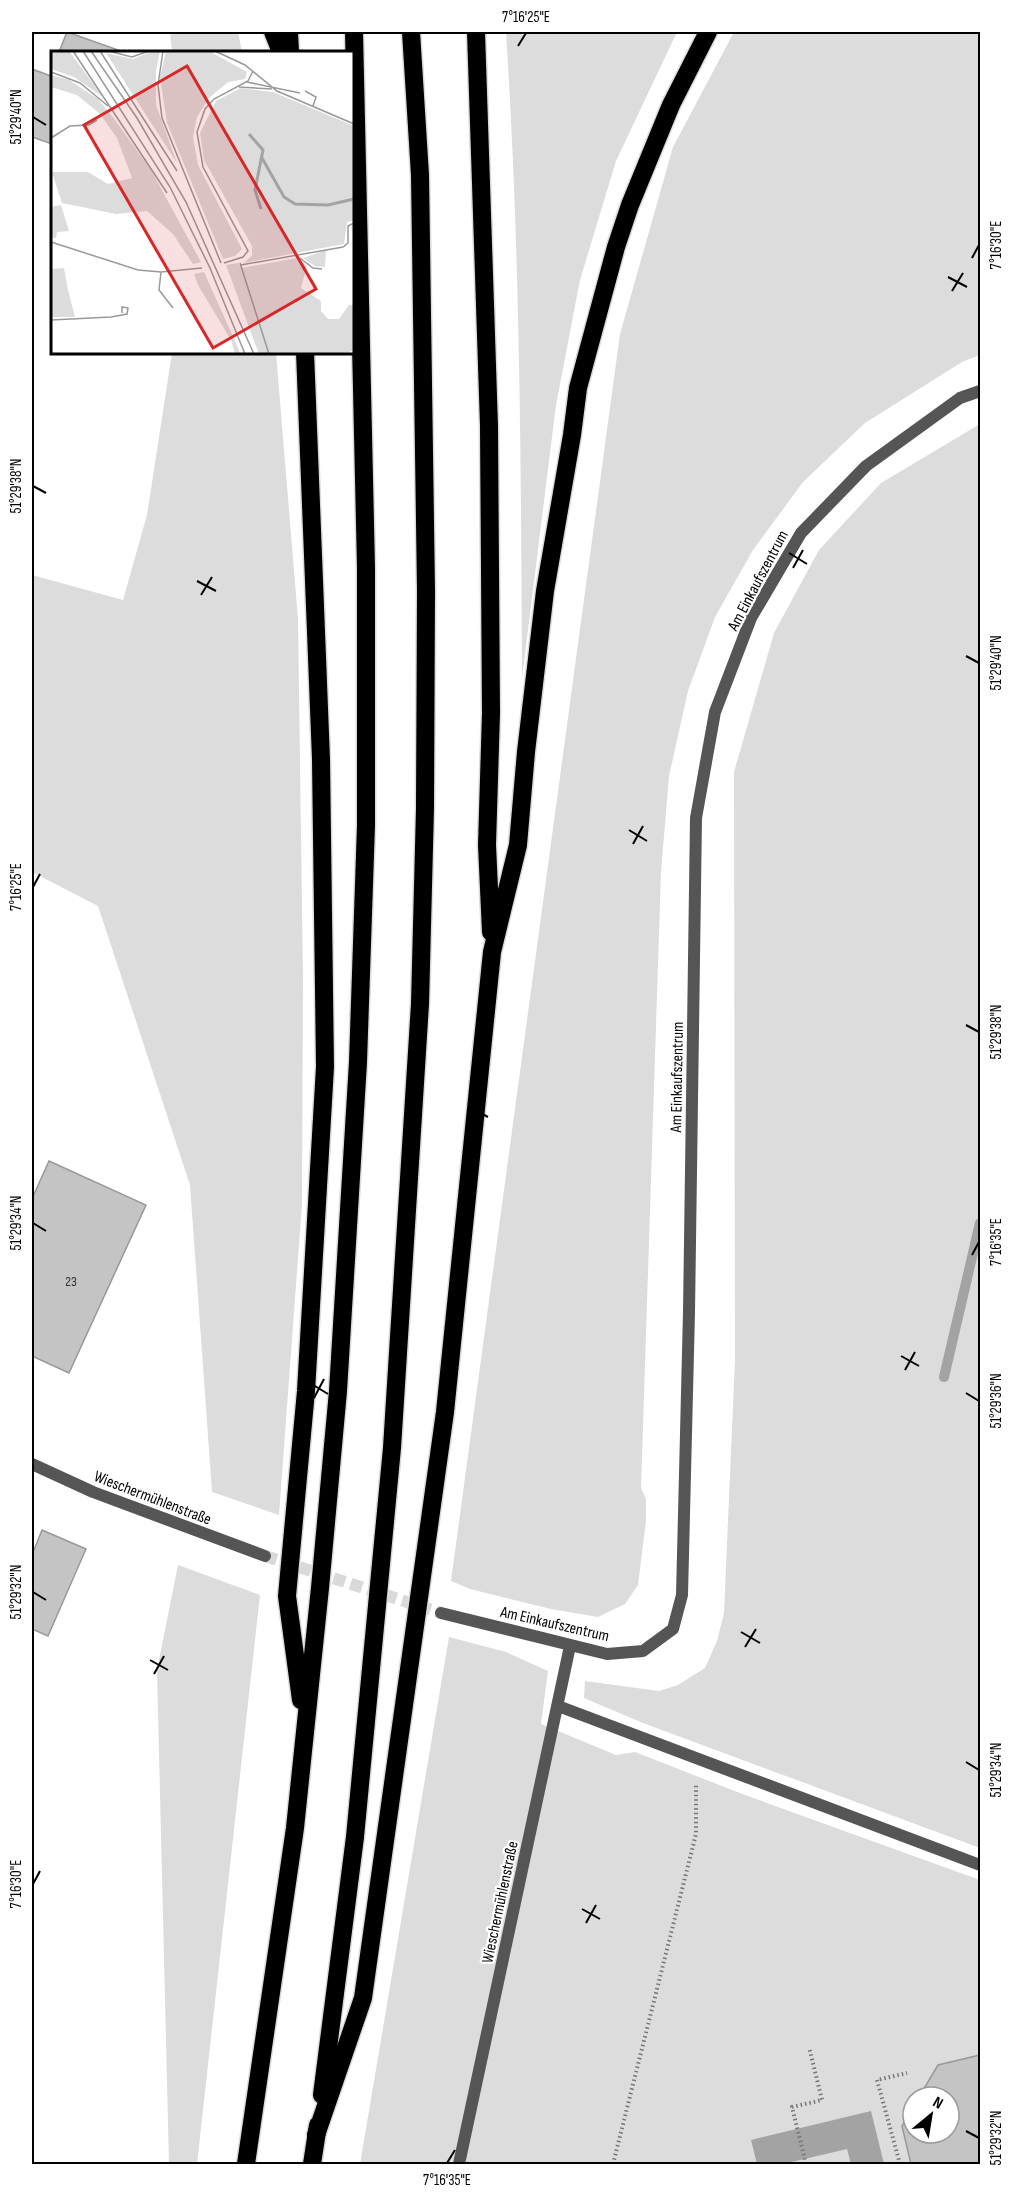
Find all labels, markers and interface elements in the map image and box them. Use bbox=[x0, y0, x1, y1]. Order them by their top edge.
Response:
text: 7°16'25"E bbox=[502, 8, 550, 27]
inset map bbox=[51, 51, 354, 354]
text: 51°29'40"N bbox=[7, 89, 26, 145]
text: 7°16'30"E bbox=[987, 221, 1006, 269]
text: 51°29'38"N bbox=[7, 458, 26, 514]
street label: Am Einkaufszentrum bbox=[723, 527, 793, 635]
text: 51°29'40"N bbox=[987, 635, 1006, 691]
text: 7°16'25"E bbox=[7, 863, 26, 911]
text: 51°29'38"N bbox=[987, 1004, 1006, 1060]
street label: Am Einkaufszentrum bbox=[667, 1021, 688, 1134]
text: 51°29'34"N bbox=[7, 1196, 26, 1250]
text: 7°16'35"E bbox=[987, 1218, 1006, 1266]
house number: 23 bbox=[65, 1273, 77, 1290]
text: 51°29'36"N bbox=[987, 1373, 1006, 1429]
street label: Wieschermühlenstraße bbox=[91, 1467, 214, 1530]
text: 51°29'32"N bbox=[7, 1565, 26, 1619]
street label: Am Einkaufszentrum bbox=[498, 1603, 611, 1646]
text: 51°29'34"N bbox=[987, 1743, 1006, 1797]
street label: Wieschermühlenstraße bbox=[478, 1840, 523, 1965]
text: 7°16'30"E bbox=[7, 1860, 26, 1908]
north arrow bbox=[901, 2085, 961, 2145]
text: N bbox=[929, 2093, 946, 2114]
text: 51°29'32"N bbox=[987, 2111, 1006, 2165]
text: 7°16'35"E bbox=[423, 2171, 471, 2190]

